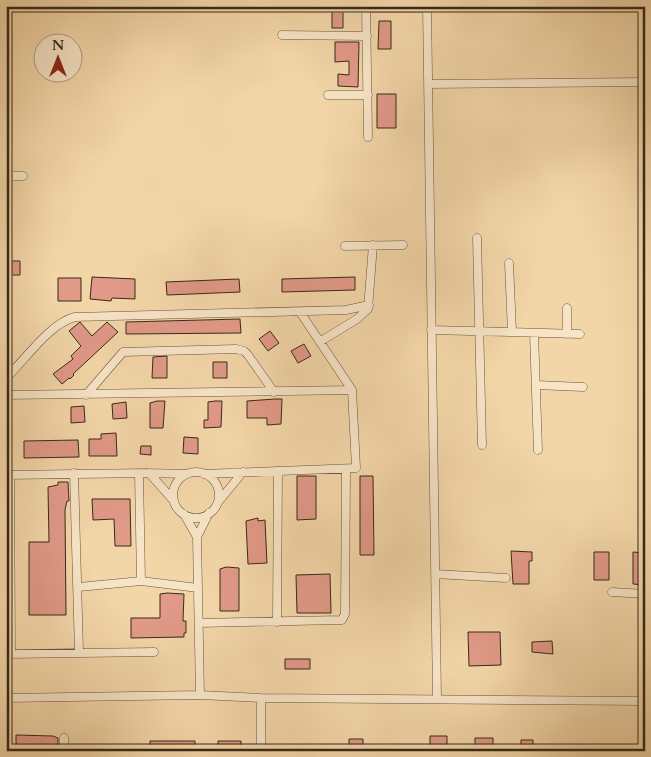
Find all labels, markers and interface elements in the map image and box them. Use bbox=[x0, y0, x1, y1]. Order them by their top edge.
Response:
north arrow bbox=[32, 32, 82, 82]
text: N bbox=[52, 36, 64, 55]

